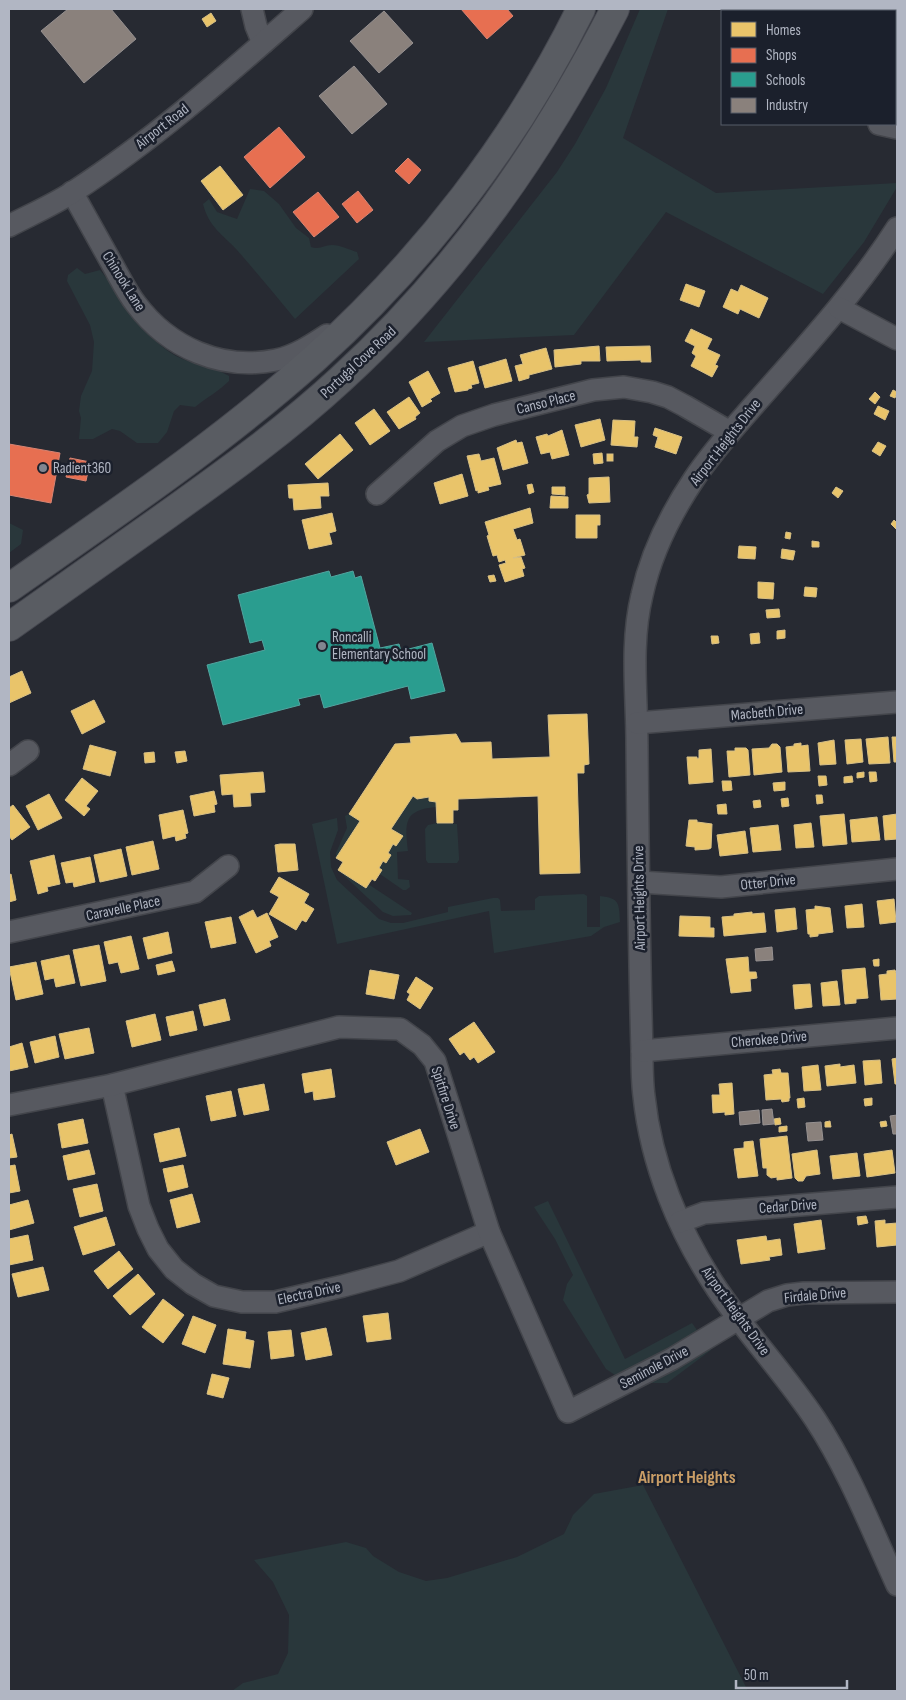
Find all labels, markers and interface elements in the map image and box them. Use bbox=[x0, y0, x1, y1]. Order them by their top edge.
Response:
legend bbox=[721, 10, 896, 125]
text: Homes bbox=[766, 21, 801, 40]
text: Shops bbox=[766, 46, 797, 65]
text: Schools bbox=[766, 71, 805, 90]
text: Industry bbox=[766, 96, 808, 115]
street label: Airport Road bbox=[131, 100, 193, 154]
street label: Chinook Lane bbox=[98, 248, 149, 315]
street label: Portugal Cove Road bbox=[316, 322, 400, 402]
street label: Canso Place bbox=[515, 386, 578, 419]
street label: Airport Heights Drive bbox=[685, 395, 765, 490]
place label: Radient360 bbox=[53, 459, 111, 478]
marker: Radient360 bbox=[37, 462, 49, 474]
place label: Roncalli Elementary School bbox=[332, 628, 426, 664]
marker: Roncalli Elementary School bbox=[316, 640, 328, 652]
street label: Macbeth Drive bbox=[730, 700, 804, 725]
street label: Airport Heights Drive bbox=[629, 845, 650, 952]
street label: Otter Drive bbox=[740, 870, 797, 895]
street label: Caravelle Place bbox=[84, 891, 162, 926]
street label: Cherokee Drive bbox=[730, 1027, 808, 1052]
street label: Spitfire Drive bbox=[426, 1064, 465, 1132]
street label: Cedar Drive bbox=[758, 1195, 818, 1218]
street label: Airport Heights Drive bbox=[697, 1263, 774, 1359]
street label: Electra Drive bbox=[276, 1278, 342, 1309]
street label: Firdale Drive bbox=[783, 1283, 847, 1308]
street label: Seminole Drive bbox=[617, 1341, 692, 1393]
district label: Airport Heights bbox=[637, 1467, 736, 1488]
scale bar bbox=[736, 1658, 847, 1690]
text: 50 m bbox=[744, 1666, 769, 1685]

